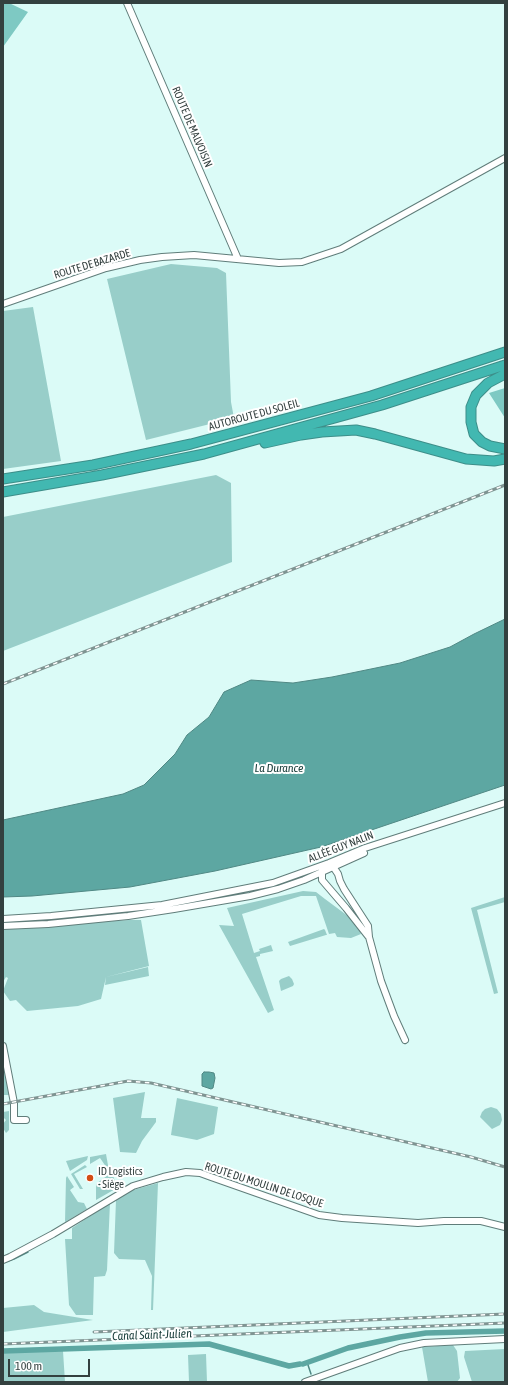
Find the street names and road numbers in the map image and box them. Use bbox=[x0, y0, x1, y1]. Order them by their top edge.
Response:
street label: ROUTE DE MALVOISIN bbox=[169, 85, 215, 169]
street label: ROUTE DE BAZARDE bbox=[52, 246, 132, 282]
street label: AUTOROUTE DU SOLEIL bbox=[207, 397, 301, 433]
street label: ALLÉE GUY NALIN bbox=[306, 828, 376, 866]
street label: ROUTE DU MOULIN DE LOSQUE bbox=[203, 1160, 325, 1210]

